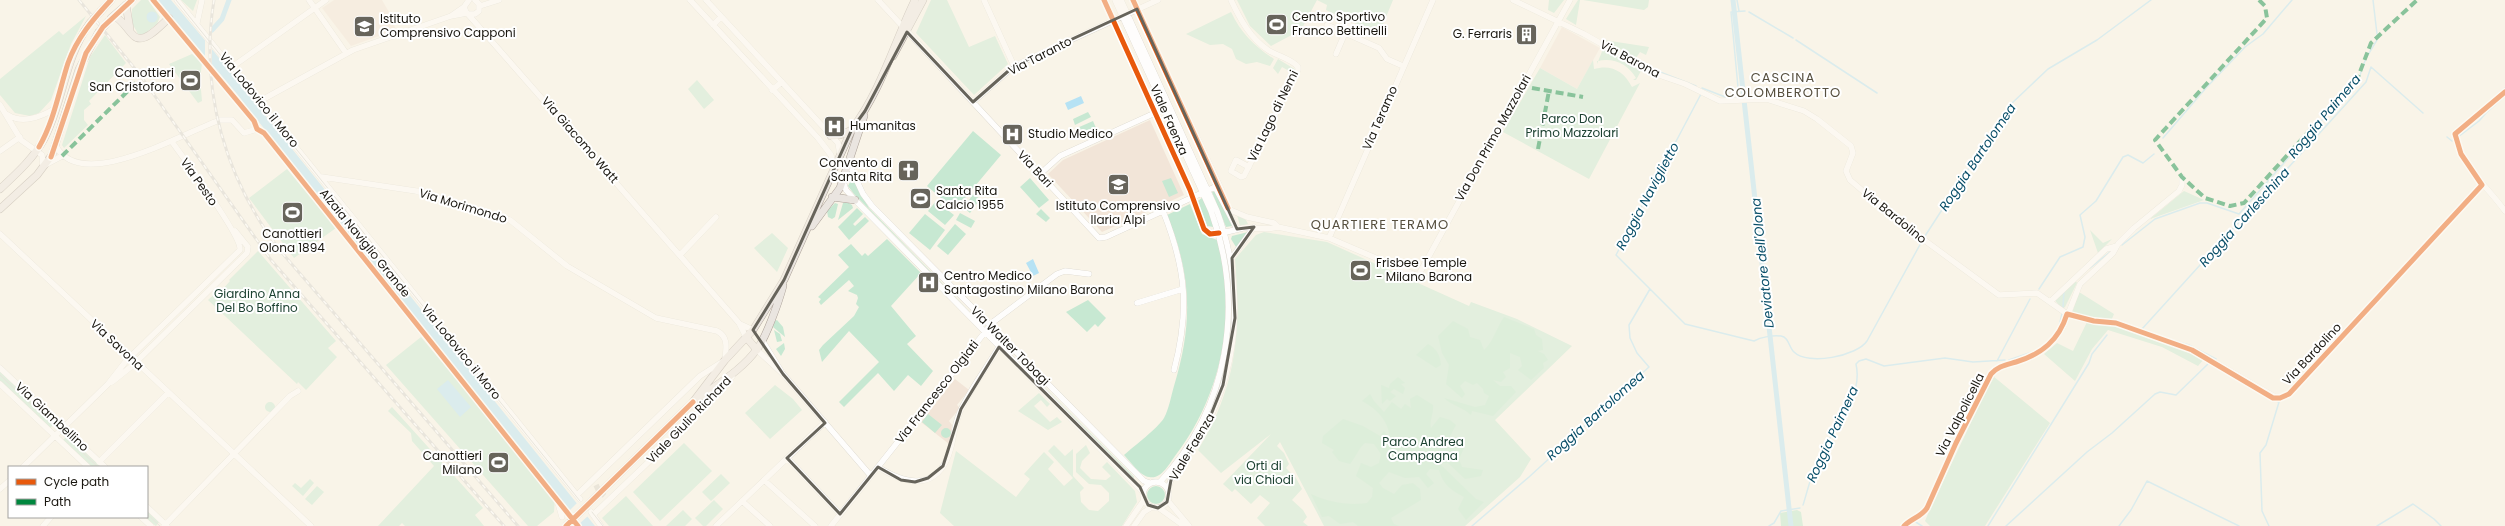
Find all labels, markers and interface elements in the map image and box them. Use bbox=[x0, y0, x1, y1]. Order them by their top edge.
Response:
place label: Centro Sportivo Franco Bettinelli bbox=[1292, 8, 1387, 39]
place label: Istituto Comprensivo Capponi bbox=[380, 10, 516, 41]
sports icon: Centro Sportivo Franco Bettinelli bbox=[1263, 11, 1289, 37]
school or university icon: Istituto Comprensivo Capponi bbox=[352, 13, 378, 39]
building icon: G. Ferraris bbox=[1514, 21, 1540, 47]
place label: G. Ferraris bbox=[1453, 25, 1512, 42]
street label: Via Taranto bbox=[1005, 32, 1075, 79]
street label: Via Barona bbox=[1597, 36, 1663, 82]
street label: Via Lodovico il Moro bbox=[216, 48, 303, 151]
place label: Canottieri San Cristoforo bbox=[89, 64, 174, 95]
sports icon: Canottieri San Cristoforo bbox=[177, 67, 203, 93]
street label: Via Lago di Nemi bbox=[1243, 67, 1302, 165]
district label: CASCINA COLOMBEROTTO bbox=[1725, 68, 1841, 102]
water label: Roggia Paimera bbox=[2284, 70, 2365, 162]
street label: Via Don Primo Mazzolari bbox=[1451, 71, 1535, 204]
street label: Viale Faenza bbox=[1146, 82, 1193, 158]
street label: Via Teramo bbox=[1358, 83, 1401, 153]
street label: Via Giacomo Watt bbox=[538, 93, 623, 187]
water label: Roggia Bartolomea bbox=[1934, 100, 2021, 215]
park label: Parco Don Primo Mazzolari bbox=[1525, 110, 1619, 141]
hospital icon: Humanitas bbox=[821, 113, 847, 139]
place label: Humanitas bbox=[850, 117, 916, 134]
hospital icon: Studio Medico bbox=[999, 121, 1025, 147]
place label: Studio Medico bbox=[1028, 125, 1113, 142]
water label: Roggia Naviglietto bbox=[1611, 139, 1684, 253]
street label: Via Bari bbox=[1014, 146, 1057, 191]
street label: Via Pesto bbox=[177, 154, 222, 209]
place label: Convento di Santa Rita bbox=[819, 154, 892, 185]
church icon: Convento di Santa Rita bbox=[895, 157, 921, 183]
water label: Roggia Carleschina bbox=[2195, 163, 2294, 271]
school or university icon: Istituto Comprensivo Ilaria Alpi bbox=[1105, 172, 1131, 198]
place label: Santa Rita Calcio 1955 bbox=[936, 182, 1004, 213]
street label: Via Morimondo bbox=[417, 184, 510, 227]
street label: Via Bardolino bbox=[1858, 184, 1931, 247]
street label: Alzaia Naviglio Grande bbox=[316, 185, 415, 301]
sports icon: Santa Rita Calcio 1955 bbox=[907, 185, 933, 211]
place label: Istituto Comprensivo Ilaria Alpi bbox=[1056, 197, 1181, 228]
water label: Deviatore dell'Olona bbox=[1746, 197, 1779, 329]
sports icon: Canottieri Olona 1894 bbox=[279, 200, 305, 226]
district label: QUARTIERE TERAMO bbox=[1311, 215, 1449, 234]
place label: Canottieri Olona 1894 bbox=[259, 225, 325, 256]
place label: Frisbee Temple - Milano Barona bbox=[1376, 254, 1472, 285]
sports icon: Frisbee Temple - Milano Barona bbox=[1347, 257, 1373, 283]
place label: Centro Medico Santagostino Milano Barona bbox=[944, 267, 1114, 298]
hospital icon: Centro Medico Santagostino Milano Barona bbox=[915, 270, 941, 296]
park label: Giardino Anna Del Bo Boffino bbox=[214, 285, 300, 316]
street label: Via Lodovico il Moro bbox=[418, 300, 505, 403]
street label: Via Walter Tobagi bbox=[967, 302, 1054, 389]
street label: Via Savona bbox=[87, 315, 148, 374]
street label: Via Bardolino bbox=[2278, 319, 2345, 388]
street label: Via Francesco Olgiati bbox=[891, 336, 982, 447]
water label: Roggia Bartolomea bbox=[1542, 366, 1649, 465]
street label: Via Valpolicella bbox=[1931, 370, 1988, 460]
street label: Viale Giulio Richard bbox=[642, 372, 735, 467]
street label: Via Giambellino bbox=[12, 378, 93, 455]
water label: Roggia Paimera bbox=[1802, 383, 1863, 485]
street label: Viale Faenza bbox=[1165, 410, 1218, 484]
park label: Parco Andrea Campagna bbox=[1382, 433, 1464, 464]
place label: Canottieri Milano bbox=[423, 447, 482, 478]
sports icon: Canottieri Milano bbox=[485, 450, 511, 476]
park label: Orti di via Chiodi bbox=[1234, 457, 1294, 488]
legend bbox=[8, 466, 148, 518]
text: Cycle path bbox=[44, 473, 109, 490]
text: Path bbox=[44, 493, 71, 510]

